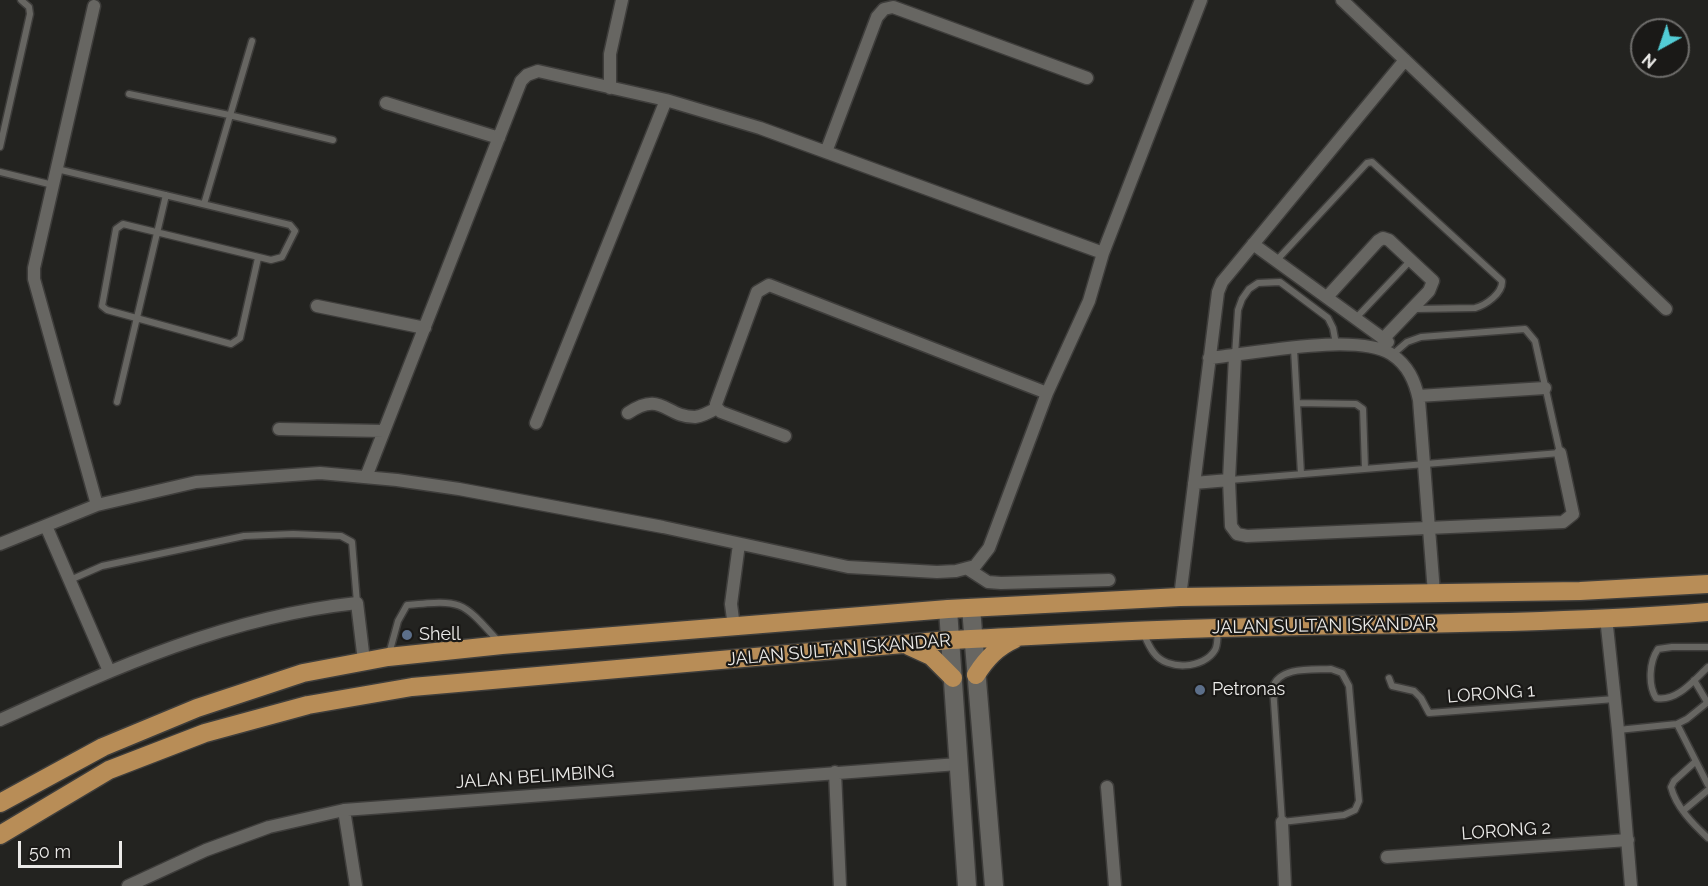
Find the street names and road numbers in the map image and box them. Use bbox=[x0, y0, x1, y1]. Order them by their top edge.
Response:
street label: JALAN SULTAN ISKANDAR bbox=[1212, 613, 1436, 639]
street label: JALAN SULTAN ISKANDAR bbox=[726, 629, 952, 671]
street label: LORONG 1 bbox=[1446, 680, 1536, 708]
street label: JALAN BELIMBING bbox=[455, 761, 615, 793]
street label: LORONG 2 bbox=[1461, 817, 1551, 845]

